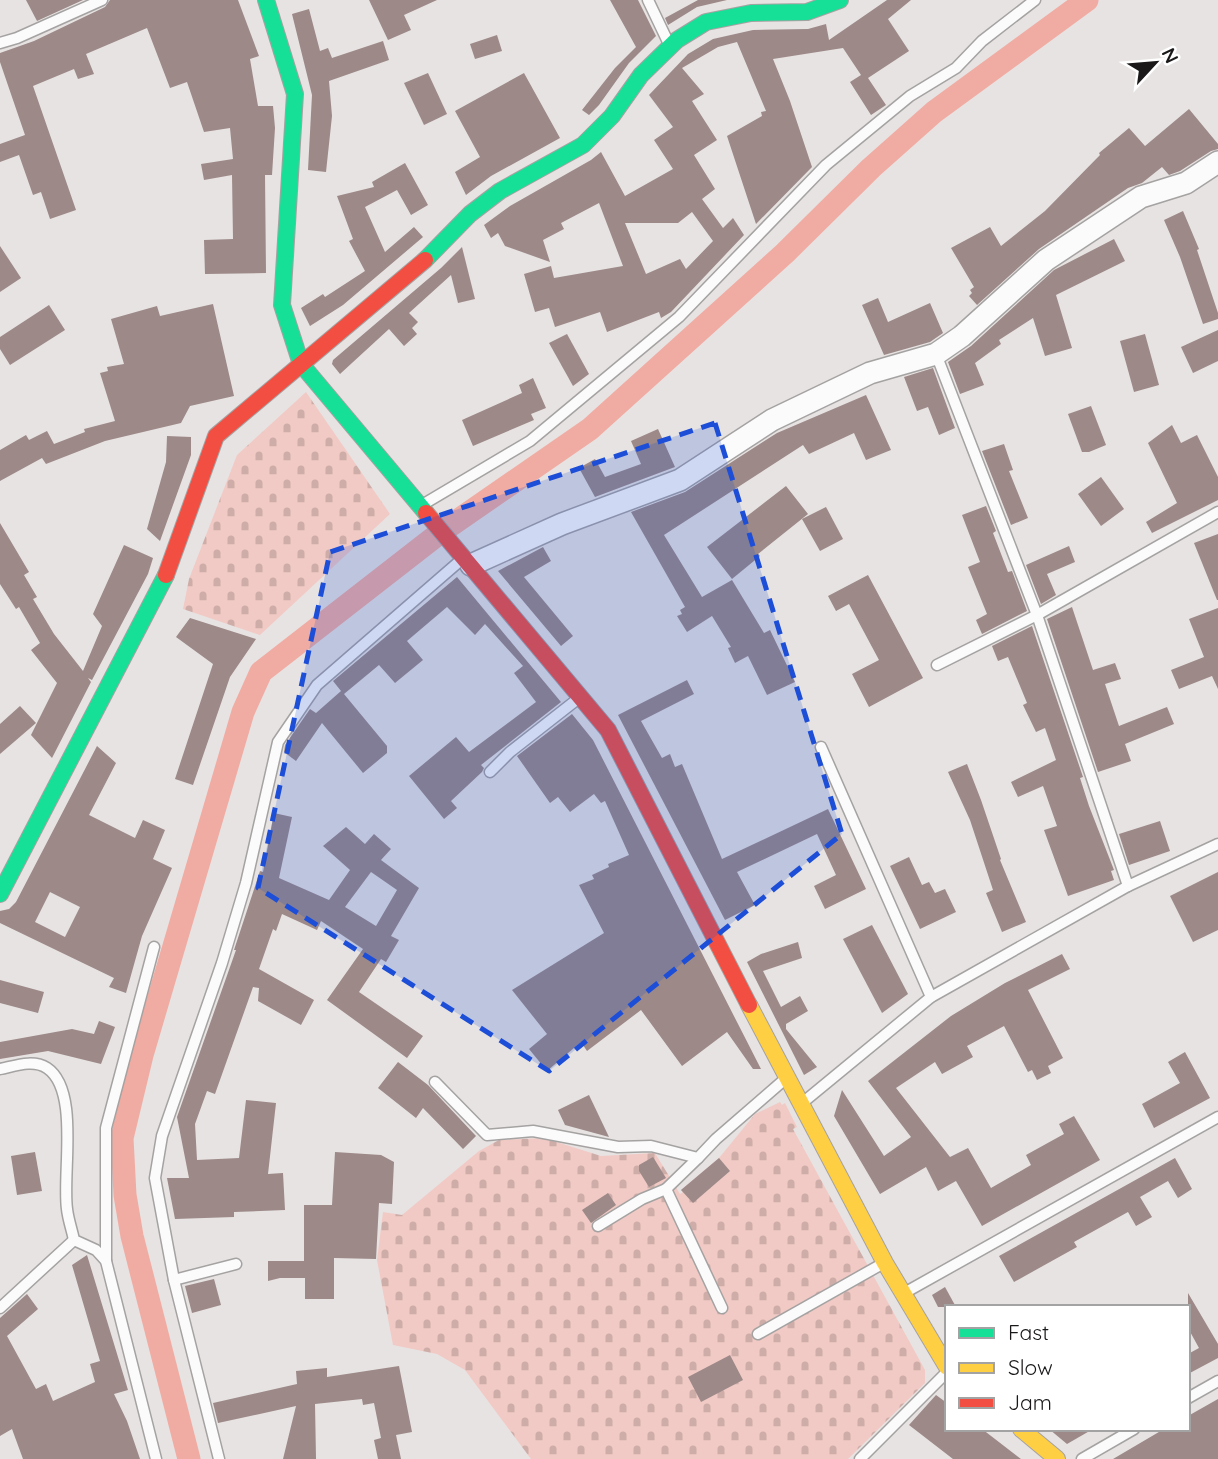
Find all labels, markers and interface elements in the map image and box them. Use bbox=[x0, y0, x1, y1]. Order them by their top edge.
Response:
north arrow bbox=[1120, 28, 1190, 98]
text: N bbox=[1156, 44, 1184, 67]
legend bbox=[945, 1305, 1190, 1431]
text: Fast bbox=[1008, 1319, 1049, 1345]
text: Slow bbox=[1008, 1354, 1053, 1380]
text: Jam bbox=[1008, 1389, 1052, 1415]

